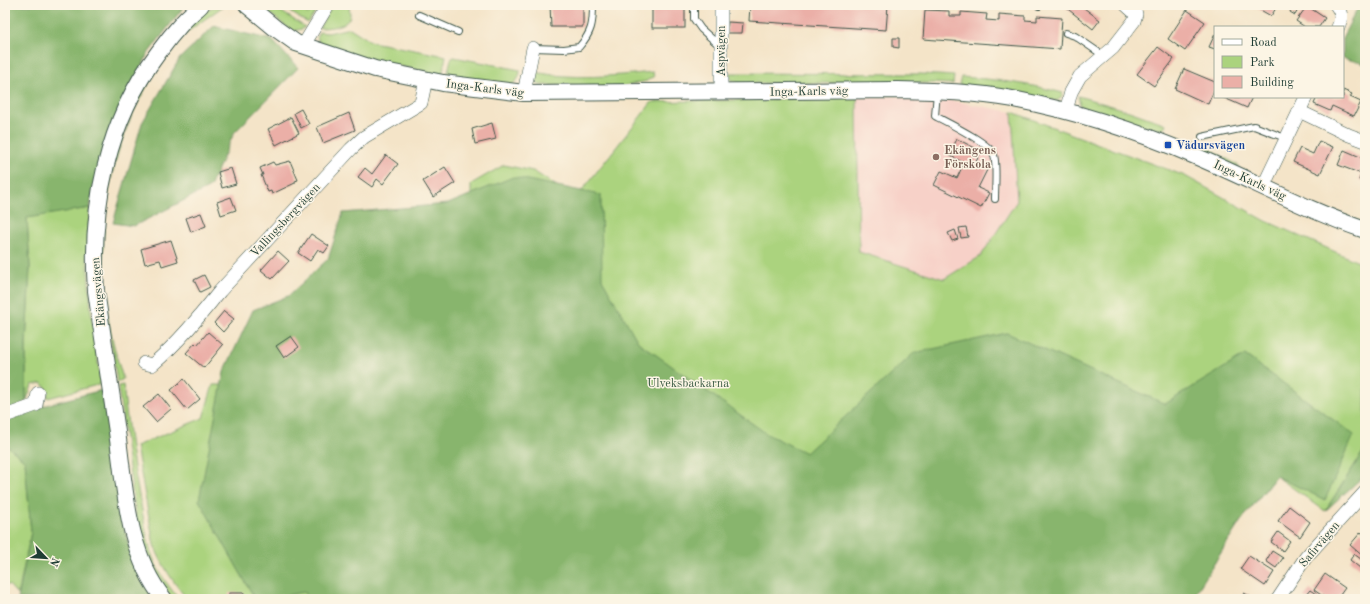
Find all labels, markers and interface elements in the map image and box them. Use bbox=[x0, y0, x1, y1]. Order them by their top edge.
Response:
street label: Aspvägen bbox=[716, 25, 728, 76]
legend bbox=[1214, 26, 1344, 98]
text: Road bbox=[1250, 37, 1277, 49]
text: Park bbox=[1250, 57, 1275, 69]
text: Building bbox=[1250, 77, 1294, 89]
street label: Inga-Karls väg bbox=[445, 78, 525, 100]
street label: Inga-Karls väg bbox=[770, 85, 849, 99]
marker: Vädursvägen bbox=[1163, 140, 1173, 150]
place label: Vädursvägen bbox=[1176, 140, 1246, 152]
place label: Ekängens Förskola bbox=[944, 145, 996, 171]
marker: Ekängens Förskola bbox=[931, 152, 941, 162]
street label: Inga-Karls väg bbox=[1211, 159, 1288, 203]
street label: Vallingsbergvägen bbox=[249, 181, 323, 260]
street label: Ekängsvägen bbox=[90, 256, 108, 327]
park label: Ulveksbackarna bbox=[647, 378, 729, 390]
street label: Safirvägen bbox=[1297, 519, 1343, 570]
north arrow bbox=[26, 538, 66, 578]
text: N bbox=[47, 555, 60, 568]

